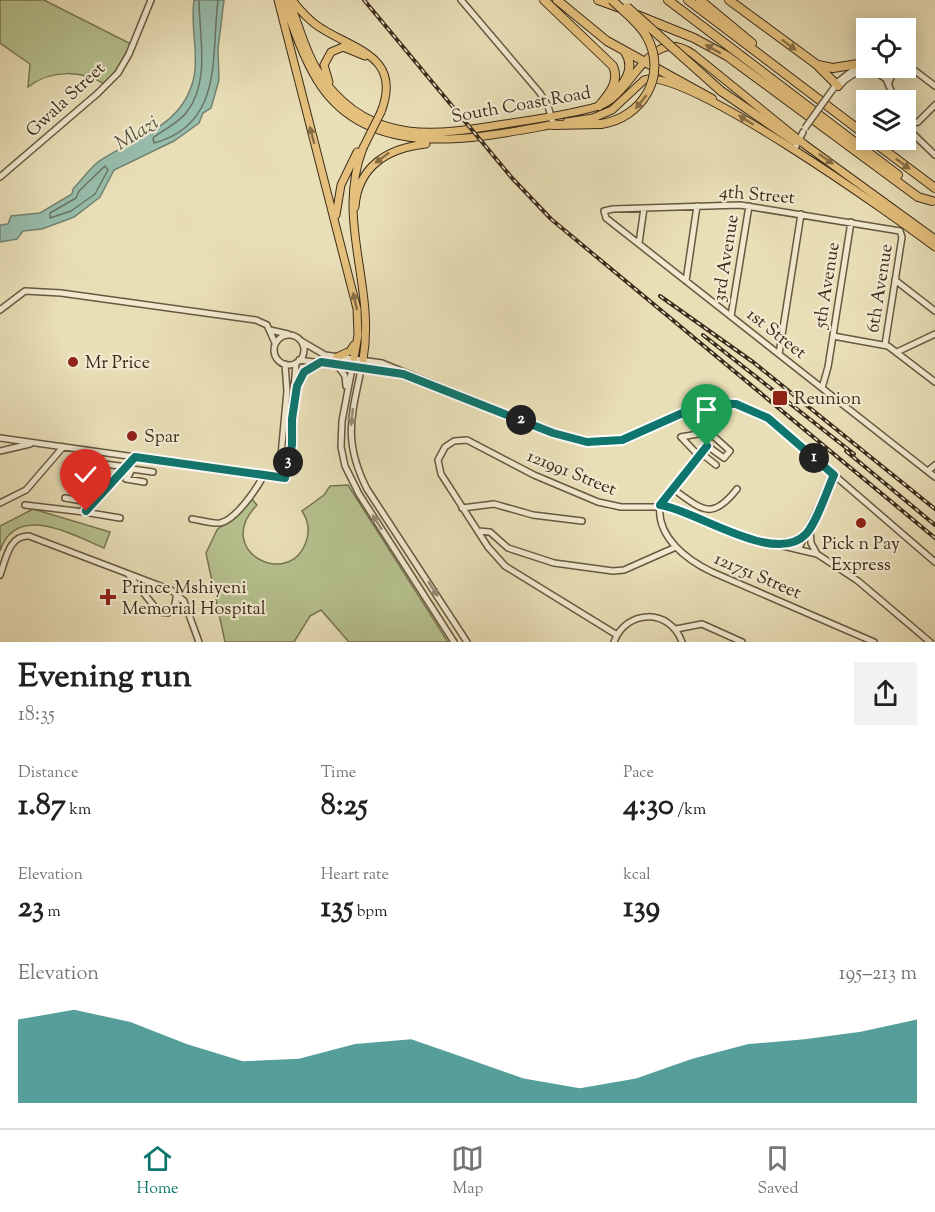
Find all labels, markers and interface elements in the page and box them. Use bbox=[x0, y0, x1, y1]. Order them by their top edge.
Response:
map controls bbox=[856, 18, 916, 150]
button: locate bbox=[856, 18, 916, 78]
one-way arrow bbox=[781, 39, 797, 51]
one-way arrow bbox=[705, 43, 721, 54]
street label: Gwala Street bbox=[21, 57, 112, 144]
street label: South Coast Road bbox=[450, 81, 593, 131]
button: layers bbox=[856, 90, 916, 150]
one-way arrow bbox=[634, 94, 647, 110]
water label: Mlazi bbox=[110, 109, 165, 159]
one-way arrow bbox=[738, 115, 755, 126]
one-way arrow bbox=[307, 126, 317, 144]
one-way arrow bbox=[375, 151, 390, 163]
one-way arrow bbox=[817, 153, 833, 165]
one-way arrow bbox=[895, 158, 911, 170]
street label: 4th Street bbox=[718, 180, 796, 212]
street label: 3rd Avenue bbox=[707, 213, 747, 304]
street label: 5th Avenue bbox=[808, 240, 848, 331]
street label: 6th Avenue bbox=[861, 242, 901, 335]
one-way arrow bbox=[350, 291, 360, 310]
street label: 1st Street bbox=[740, 303, 811, 366]
place label: Mr Price bbox=[85, 351, 150, 377]
marker: Mr Price bbox=[66, 355, 80, 369]
pin bbox=[681, 384, 732, 446]
place label: Reunion bbox=[794, 387, 862, 413]
marker: Reunion bbox=[771, 389, 789, 407]
icon: arrive bbox=[690, 393, 723, 426]
pin: 2 bbox=[506, 405, 536, 435]
one-way arrow bbox=[347, 408, 357, 427]
text: 2 bbox=[517, 408, 525, 431]
place label: Spar bbox=[144, 425, 180, 451]
marker: Spar bbox=[125, 429, 139, 443]
pin: 1 bbox=[799, 443, 829, 473]
street label: 121991 Street bbox=[523, 444, 620, 504]
text: 1 bbox=[811, 446, 817, 469]
pin: 3 bbox=[273, 447, 303, 477]
pin bbox=[60, 449, 111, 511]
text: 3 bbox=[285, 450, 291, 473]
icon: check bbox=[69, 458, 102, 491]
one-way arrow bbox=[372, 514, 383, 530]
marker: Pick n Pay Express bbox=[854, 516, 868, 530]
place label: Pick n Pay Express bbox=[822, 532, 900, 579]
street label: 121751 Street bbox=[710, 547, 805, 607]
place label: Prince Mshiyeni Memorial Hospital bbox=[122, 576, 266, 623]
one-way arrow bbox=[427, 581, 439, 597]
marker: Prince Mshiyeni Memorial Hospital bbox=[99, 588, 117, 606]
text: Evening run bbox=[18, 654, 192, 702]
button: share bbox=[854, 662, 917, 725]
text: 18:35 bbox=[18, 701, 55, 730]
text: Distance bbox=[18, 762, 78, 785]
text: Time bbox=[321, 762, 356, 785]
text: Pace bbox=[623, 762, 654, 785]
text: 1.87 bbox=[18, 785, 66, 828]
text: 8:25 bbox=[321, 785, 368, 828]
text: 4:30 bbox=[623, 785, 674, 828]
text: km bbox=[66, 799, 91, 822]
text: /km bbox=[674, 799, 706, 822]
text: Elevation bbox=[18, 864, 83, 887]
text: Heart rate bbox=[321, 864, 389, 887]
text: kcal bbox=[623, 864, 651, 887]
text: 23 bbox=[18, 887, 44, 930]
text: 135 bbox=[321, 887, 353, 930]
text: 139 bbox=[623, 887, 660, 930]
text: m bbox=[44, 901, 61, 924]
text: bpm bbox=[353, 901, 387, 924]
text: Elevation bbox=[18, 960, 99, 989]
text: 195–213 m bbox=[839, 960, 917, 989]
tab: Home bbox=[136, 1142, 178, 1201]
tab: Map bbox=[451, 1142, 484, 1201]
tab: Saved bbox=[757, 1142, 798, 1201]

